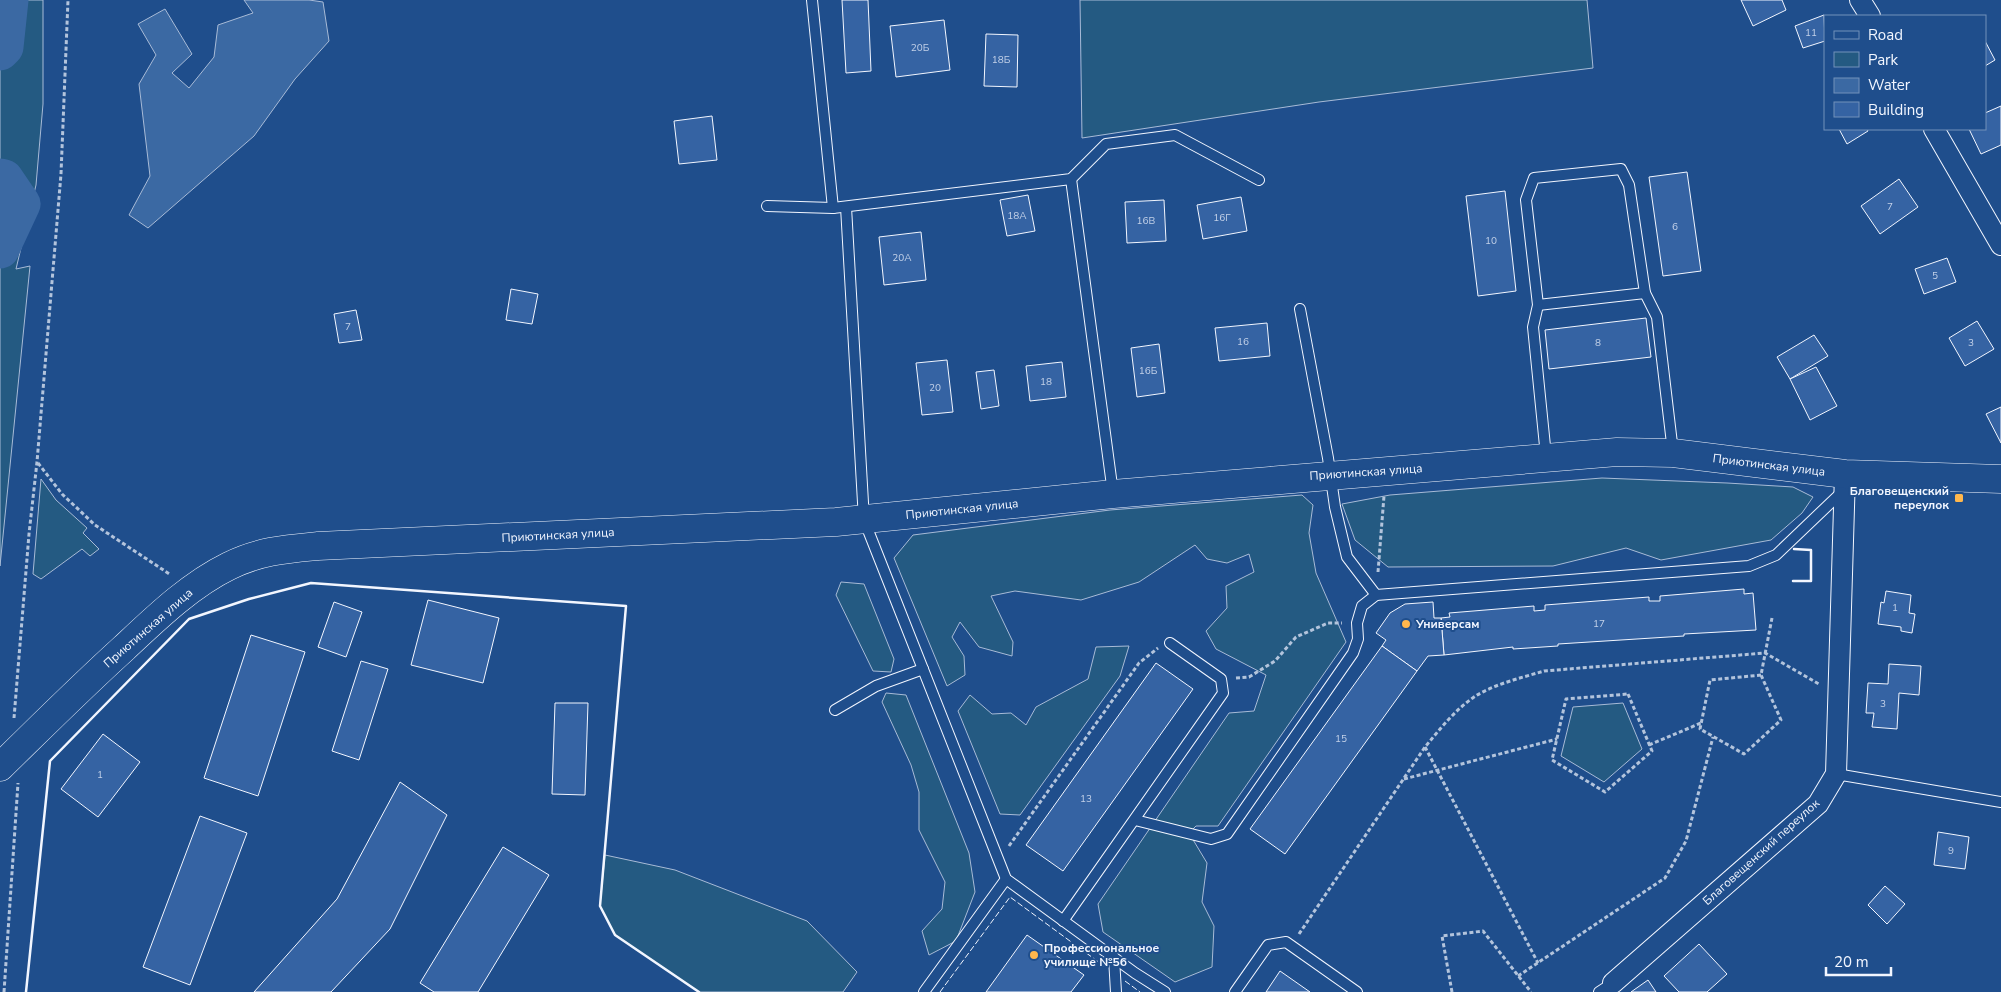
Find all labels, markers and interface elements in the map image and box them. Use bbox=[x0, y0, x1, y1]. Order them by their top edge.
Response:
legend bbox=[1824, 15, 1986, 130]
text: Road bbox=[1868, 25, 1903, 45]
house number: 11 bbox=[1805, 26, 1817, 40]
house number: 20Б bbox=[911, 41, 930, 55]
text: Park bbox=[1868, 50, 1898, 70]
house number: 18Б bbox=[992, 53, 1011, 67]
text: Water bbox=[1868, 75, 1911, 95]
text: Building bbox=[1868, 100, 1924, 120]
house number: 7 bbox=[1887, 200, 1893, 214]
house number: 18А bbox=[1007, 209, 1027, 223]
house number: 16Г bbox=[1213, 211, 1231, 225]
house number: 16В bbox=[1137, 214, 1156, 228]
house number: 6 bbox=[1672, 220, 1678, 234]
house number: 10 bbox=[1485, 234, 1497, 248]
house number: 20А bbox=[892, 251, 912, 265]
house number: 5 bbox=[1932, 269, 1938, 283]
house number: 7 bbox=[345, 320, 351, 334]
house number: 16 bbox=[1237, 335, 1249, 349]
house number: 8 bbox=[1595, 336, 1601, 350]
house number: 3 bbox=[1968, 336, 1974, 350]
house number: 16Б bbox=[1139, 364, 1158, 378]
house number: 18 bbox=[1040, 375, 1052, 389]
house number: 20 bbox=[929, 381, 941, 395]
street label: Приютинская улица bbox=[1712, 450, 1826, 480]
street label: Приютинская улица bbox=[1309, 460, 1423, 484]
place label: Благовещенский переулок bbox=[1850, 483, 1949, 513]
marker: Благовещенский переулок bbox=[1953, 492, 1965, 504]
street label: Приютинская улица bbox=[905, 495, 1019, 523]
street label: Приютинская улица bbox=[501, 524, 615, 546]
street label: Приютинская улица bbox=[100, 585, 196, 671]
house number: 1 bbox=[1892, 601, 1898, 615]
place label: Универсам bbox=[1415, 616, 1480, 632]
house number: 17 bbox=[1593, 617, 1605, 631]
marker: Универсам bbox=[1400, 618, 1412, 630]
house number: 3 bbox=[1880, 697, 1886, 711]
house number: 15 bbox=[1335, 732, 1347, 746]
house number: 1 bbox=[97, 768, 103, 782]
house number: 13 bbox=[1080, 792, 1092, 806]
street label: Благовещенский переулок bbox=[1699, 795, 1823, 909]
house number: 9 bbox=[1948, 844, 1954, 858]
place label: Профессиональное училище №56 bbox=[1044, 940, 1160, 970]
scale bar bbox=[1826, 944, 1891, 976]
marker: Профессиональное училище №56 bbox=[1028, 949, 1040, 961]
text: 20 m bbox=[1834, 952, 1869, 972]

